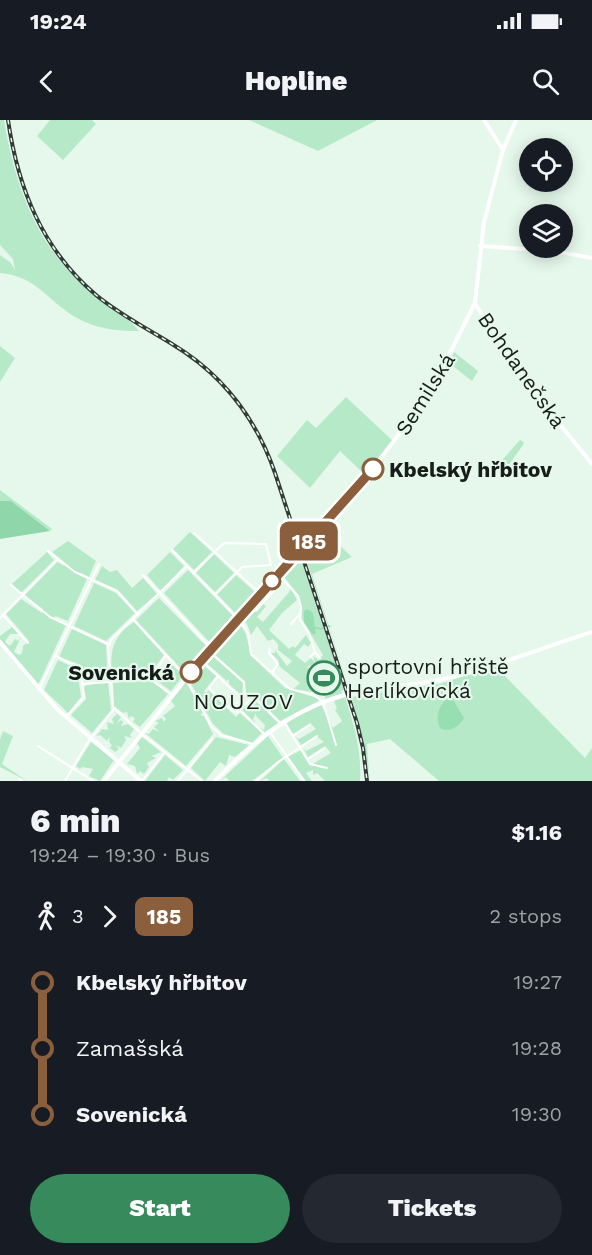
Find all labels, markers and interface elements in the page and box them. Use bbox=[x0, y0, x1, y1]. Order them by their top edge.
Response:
text: 19:24 bbox=[30, 9, 87, 34]
icon: back bbox=[30, 65, 63, 98]
text: Hopline bbox=[245, 65, 347, 97]
icon: search bbox=[529, 65, 562, 98]
map controls bbox=[519, 138, 573, 258]
button: locate bbox=[519, 138, 573, 192]
button: layers bbox=[519, 204, 573, 258]
street label: Bohdanečská bbox=[473, 307, 571, 433]
street label: Semilská bbox=[390, 348, 460, 440]
place label: Kbelský hřbitov bbox=[389, 457, 552, 482]
marker: Kbelský hřbitov bbox=[362, 458, 384, 480]
line badge: 185 bbox=[274, 522, 344, 560]
text: 185 bbox=[292, 529, 326, 554]
unlabelled marker bbox=[263, 572, 281, 590]
place label: sportovní hřiště Herlíkovická bbox=[347, 654, 509, 703]
place label: Sovenická bbox=[68, 660, 175, 685]
sports icon: sportovní hřiště Herlíkovická bbox=[306, 660, 342, 696]
marker: Sovenická bbox=[180, 661, 202, 683]
district label: NOUZOV bbox=[193, 689, 295, 714]
text: 6 min bbox=[30, 801, 121, 840]
text: $1.16 bbox=[511, 820, 562, 845]
text: 19:24 – 19:30 · Bus bbox=[30, 843, 210, 867]
icon: walk bbox=[30, 900, 63, 933]
icon: forward bbox=[93, 900, 126, 933]
text: 3 bbox=[72, 904, 84, 928]
text: 185 bbox=[147, 904, 181, 929]
text: 2 stops bbox=[490, 904, 562, 928]
text: Kbelský hřbitov bbox=[76, 970, 247, 995]
text: 19:27 bbox=[513, 970, 562, 994]
text: Zamašská bbox=[76, 1036, 184, 1061]
text: 19:28 bbox=[512, 1036, 562, 1060]
text: Sovenická bbox=[76, 1102, 187, 1127]
text: 19:30 bbox=[512, 1102, 562, 1126]
button: Start bbox=[30, 1174, 290, 1243]
button: Tickets bbox=[302, 1174, 562, 1243]

